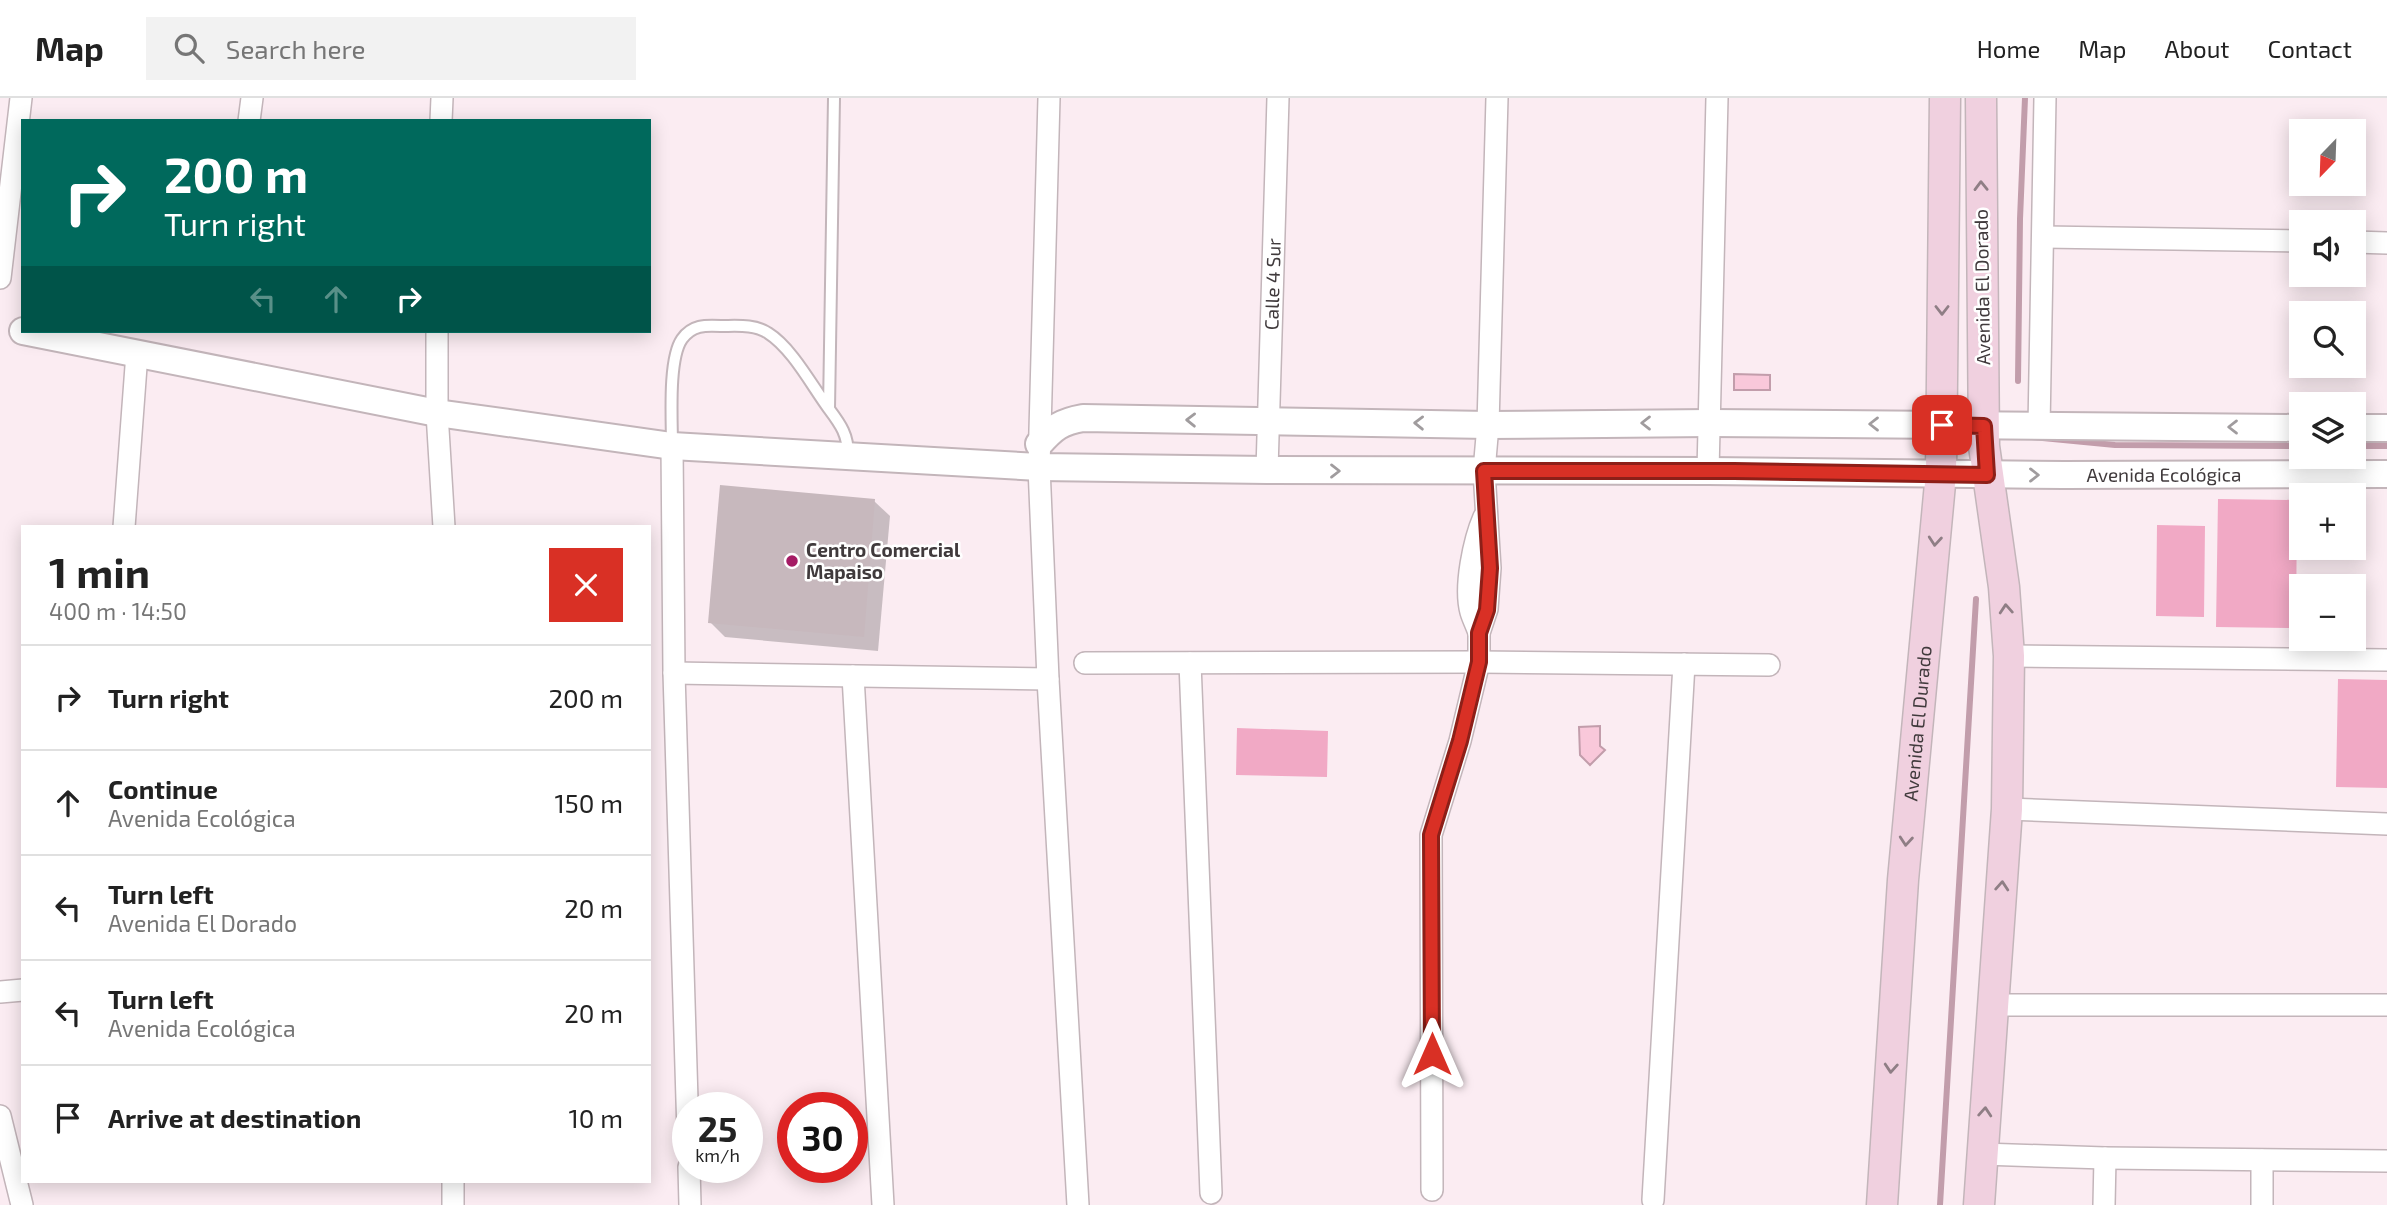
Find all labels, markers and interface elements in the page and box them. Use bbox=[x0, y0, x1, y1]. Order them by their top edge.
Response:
search box bbox=[146, 17, 636, 80]
text: Map bbox=[35, 28, 104, 68]
icon: search bbox=[170, 29, 208, 67]
text: Search here bbox=[226, 33, 365, 64]
text: Home bbox=[1977, 34, 2040, 63]
text: Map bbox=[2078, 34, 2126, 63]
text: About bbox=[2164, 34, 2230, 63]
text: Contact bbox=[2268, 34, 2352, 63]
north arrow bbox=[2289, 119, 2366, 196]
map controls bbox=[2289, 119, 2366, 651]
text: 200 m bbox=[164, 144, 308, 203]
icon: right bbox=[49, 147, 140, 238]
one-way arrow bbox=[1973, 181, 1989, 191]
text: Turn right bbox=[164, 204, 306, 242]
street label: Avenida El Dorado bbox=[1969, 209, 1994, 365]
button: sound bbox=[2289, 210, 2366, 287]
street label: Calle 4 Sur bbox=[1259, 237, 1285, 330]
icon: left bbox=[244, 280, 282, 318]
icon: ahead bbox=[317, 280, 355, 318]
icon: right bbox=[390, 280, 428, 318]
button: search bbox=[2289, 301, 2366, 378]
one-way arrow bbox=[1934, 305, 1950, 316]
button: layers bbox=[2289, 392, 2366, 469]
pin bbox=[1912, 395, 1972, 455]
icon: arrive bbox=[1923, 406, 1961, 444]
one-way arrow bbox=[1185, 412, 1196, 427]
one-way arrow bbox=[1640, 415, 1651, 431]
one-way arrow bbox=[1413, 416, 1424, 431]
one-way arrow bbox=[1868, 416, 1878, 432]
one-way arrow bbox=[2227, 419, 2238, 435]
street label: Avenida Ecológica bbox=[2086, 462, 2242, 486]
one-way arrow bbox=[1330, 463, 1341, 479]
one-way arrow bbox=[2029, 467, 2040, 483]
button: + bbox=[2289, 483, 2366, 560]
one-way arrow bbox=[1928, 536, 1943, 547]
place label: Centro Comercial Mapaiso bbox=[806, 538, 961, 583]
text: 1 min bbox=[49, 546, 150, 596]
button: close bbox=[549, 548, 623, 622]
marker: Centro Comercial Mapaiso bbox=[784, 553, 800, 569]
button: − bbox=[2289, 574, 2366, 651]
text: 400 m · 14:50 bbox=[49, 597, 187, 625]
one-way arrow bbox=[1999, 604, 2014, 615]
street label: Avenida El Durado bbox=[1898, 644, 1936, 802]
icon: right bbox=[49, 679, 87, 717]
text: Turn right bbox=[108, 682, 229, 713]
text: 200 m bbox=[548, 682, 623, 713]
text: Continue bbox=[108, 773, 218, 804]
icon: ahead bbox=[49, 784, 87, 822]
text: 150 m bbox=[554, 787, 623, 818]
text: Avenida Ecológica bbox=[108, 804, 296, 832]
one-way arrow bbox=[1899, 835, 1914, 847]
text: Turn left bbox=[108, 878, 214, 909]
one-way arrow bbox=[1994, 880, 2009, 891]
icon: left bbox=[49, 889, 87, 927]
text: 20 m bbox=[564, 892, 623, 923]
text: Avenida El Dorado bbox=[108, 909, 297, 937]
text: Turn left bbox=[108, 983, 214, 1014]
icon: left bbox=[49, 994, 87, 1032]
text: 20 m bbox=[564, 997, 623, 1028]
text: Avenida Ecológica bbox=[108, 1014, 296, 1042]
position arrow bbox=[1395, 1017, 1469, 1091]
one-way arrow bbox=[1884, 1063, 1899, 1074]
speed limit sign: 30 bbox=[777, 1092, 868, 1183]
icon: arrive bbox=[49, 1099, 87, 1137]
text: Arrive at destination bbox=[108, 1102, 361, 1133]
text: 10 m bbox=[568, 1102, 623, 1133]
text: 25 bbox=[698, 1107, 737, 1149]
one-way arrow bbox=[1977, 1107, 1992, 1118]
text: km/h bbox=[695, 1144, 740, 1166]

